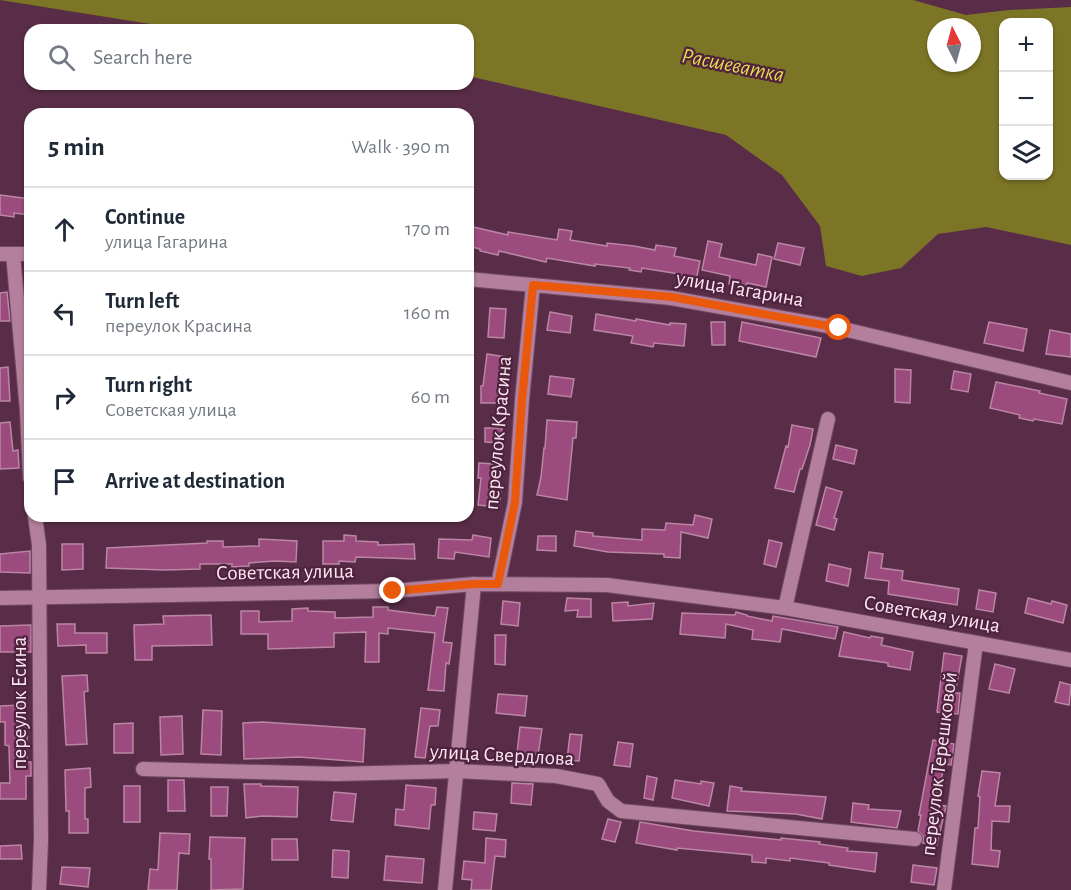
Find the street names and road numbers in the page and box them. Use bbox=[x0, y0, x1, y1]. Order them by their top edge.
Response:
street label: улица Гагарина bbox=[674, 267, 806, 311]
street label: переулок Красина bbox=[481, 355, 515, 511]
street label: Советская улица bbox=[216, 560, 355, 584]
street label: Советская улица bbox=[862, 592, 1002, 636]
street label: переулок Есина bbox=[9, 636, 30, 769]
street label: переулок Терешковой bbox=[917, 671, 961, 857]
street label: улица Свердлова bbox=[428, 741, 575, 769]

